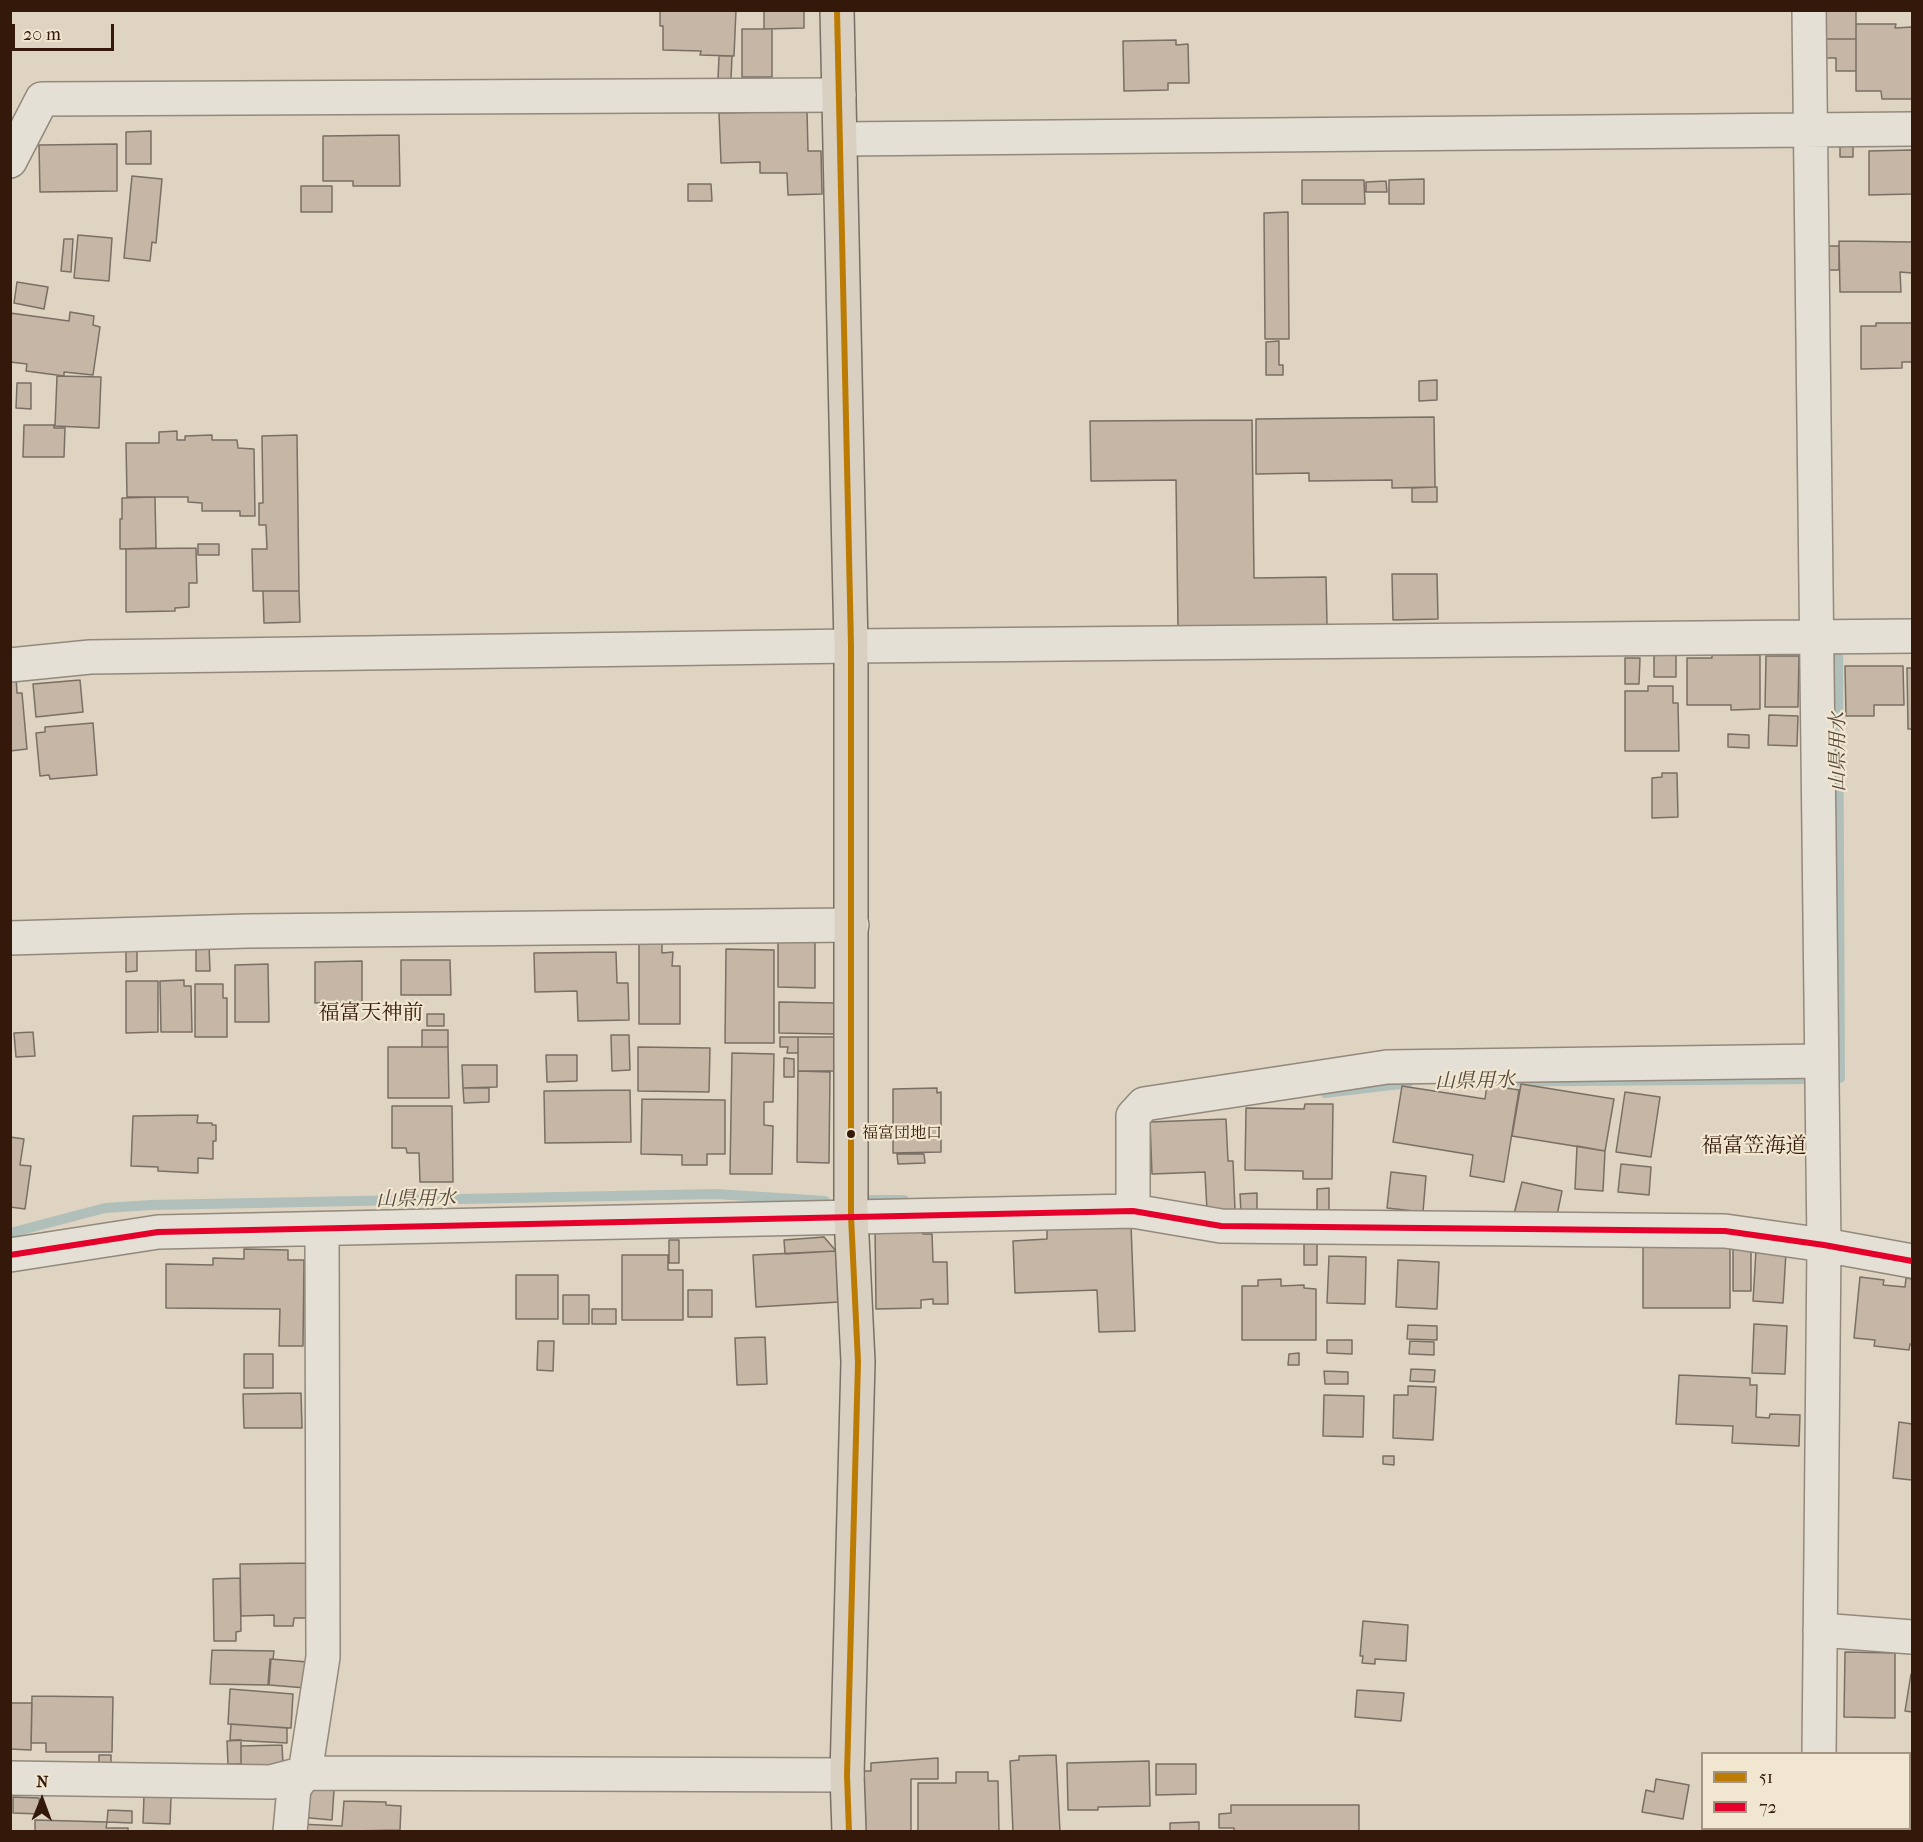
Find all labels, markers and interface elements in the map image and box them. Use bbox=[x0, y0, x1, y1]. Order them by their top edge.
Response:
scale bar bbox=[15, 12, 117, 50]
text: 20 m bbox=[23, 24, 61, 45]
water label: 山県用水 bbox=[1827, 712, 1851, 792]
district label: 福富天神前 bbox=[319, 1001, 423, 1027]
water label: 山県用水 bbox=[1435, 1069, 1515, 1095]
place label: 福富団地口 bbox=[862, 1124, 942, 1144]
marker: 福富団地口 bbox=[845, 1128, 857, 1140]
district label: 福富笠海道 bbox=[1702, 1134, 1806, 1160]
water label: 山県用水 bbox=[376, 1187, 456, 1213]
legend bbox=[1701, 1752, 1911, 1830]
text: 51 bbox=[1759, 1767, 1773, 1788]
north arrow bbox=[12, 1770, 72, 1830]
text: N bbox=[36, 1772, 49, 1791]
text: 72 bbox=[1759, 1797, 1777, 1818]

